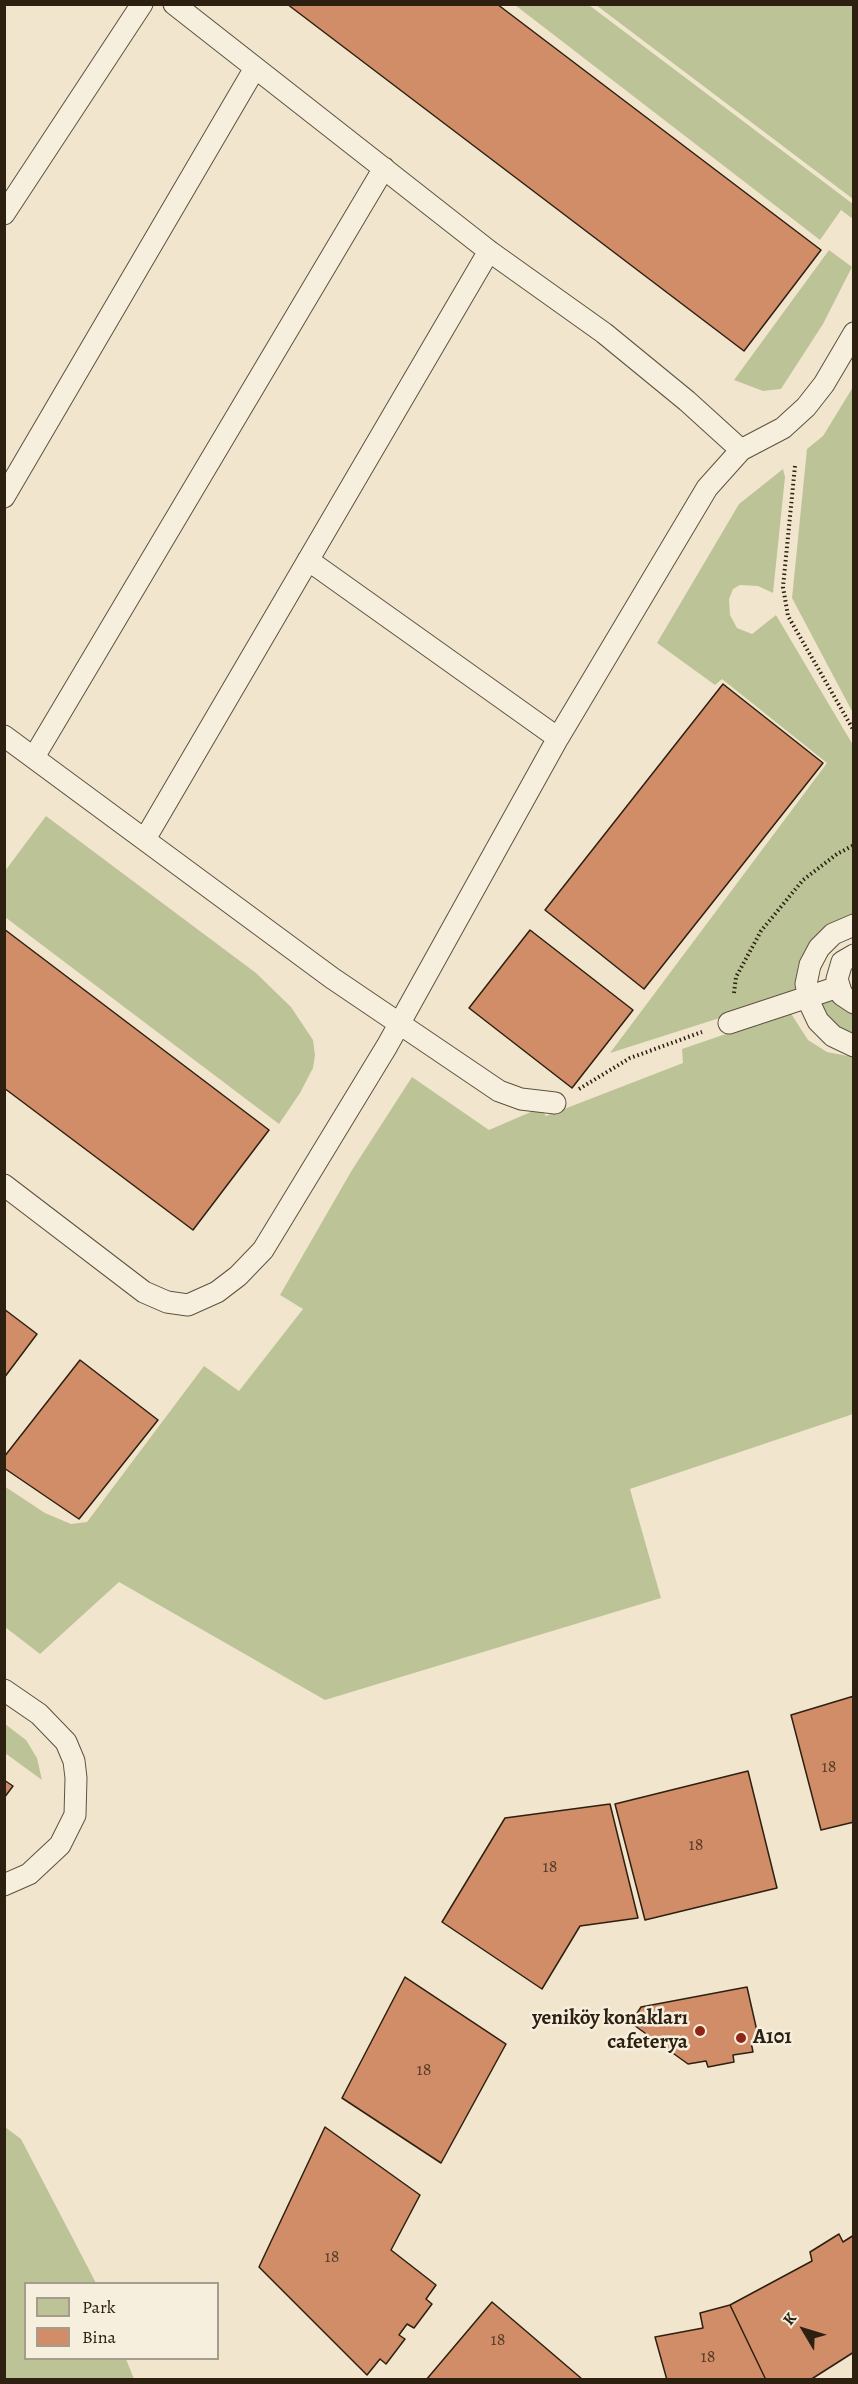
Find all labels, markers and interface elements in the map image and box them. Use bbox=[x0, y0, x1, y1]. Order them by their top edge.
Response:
house number: 18 bbox=[822, 1757, 836, 1779]
house number: 18 bbox=[689, 1835, 703, 1857]
house number: 18 bbox=[543, 1857, 557, 1879]
place label: yeniköy konakları cafeterya bbox=[532, 2006, 688, 2056]
marker: yeniköy konakları cafeterya bbox=[693, 2024, 707, 2038]
place label: A101 bbox=[753, 2025, 792, 2051]
marker: A101 bbox=[734, 2031, 748, 2045]
house number: 18 bbox=[417, 2060, 431, 2082]
house number: 18 bbox=[325, 2247, 339, 2269]
legend bbox=[24, 2282, 219, 2360]
text: Park bbox=[82, 2295, 116, 2319]
north arrow bbox=[774, 2300, 834, 2360]
text: K bbox=[778, 2308, 802, 2330]
text: Bina bbox=[82, 2325, 116, 2349]
house number: 18 bbox=[491, 2330, 505, 2352]
house number: 18 bbox=[701, 2347, 715, 2369]

